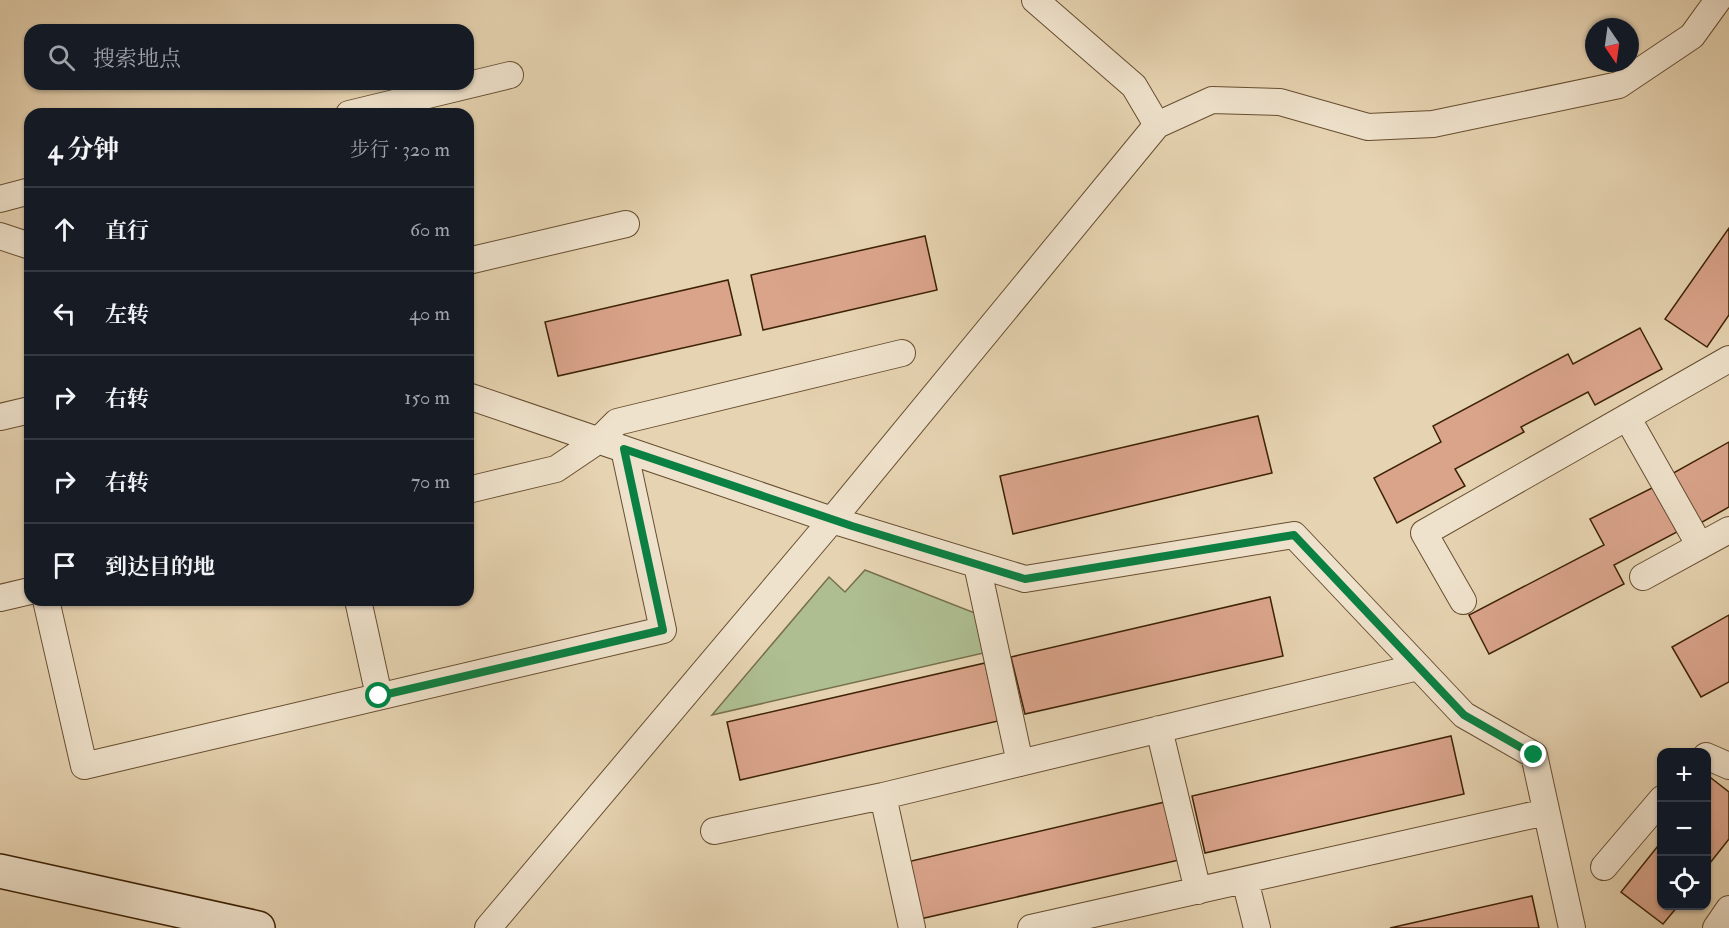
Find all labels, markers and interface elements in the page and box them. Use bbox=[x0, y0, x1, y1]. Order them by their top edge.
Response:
north arrow bbox=[1585, 18, 1639, 72]
search box bbox=[24, 24, 474, 90]
icon: search bbox=[45, 41, 78, 74]
text: 搜索地点 bbox=[93, 45, 181, 73]
text: 4 分钟 bbox=[48, 134, 120, 166]
text: 步行 · 320 m bbox=[350, 137, 450, 162]
icon: ahead bbox=[48, 213, 81, 246]
text: 直行 bbox=[105, 217, 149, 245]
text: 60 m bbox=[410, 217, 450, 242]
icon: left bbox=[48, 297, 81, 330]
text: 左转 bbox=[105, 301, 149, 329]
text: 40 m bbox=[409, 301, 450, 326]
icon: right bbox=[48, 381, 81, 414]
text: 右转 bbox=[105, 385, 149, 413]
text: 150 m bbox=[404, 385, 450, 410]
icon: right bbox=[48, 465, 81, 498]
text: 右转 bbox=[105, 469, 149, 497]
text: 70 m bbox=[411, 469, 450, 494]
icon: arrive bbox=[48, 549, 81, 582]
text: 到达目的地 bbox=[105, 553, 215, 581]
route start bbox=[365, 682, 391, 708]
route end bbox=[1520, 741, 1546, 767]
map controls bbox=[1657, 748, 1711, 910]
button: + bbox=[1657, 748, 1711, 802]
button: − bbox=[1657, 802, 1711, 856]
button: locate bbox=[1657, 856, 1711, 910]

